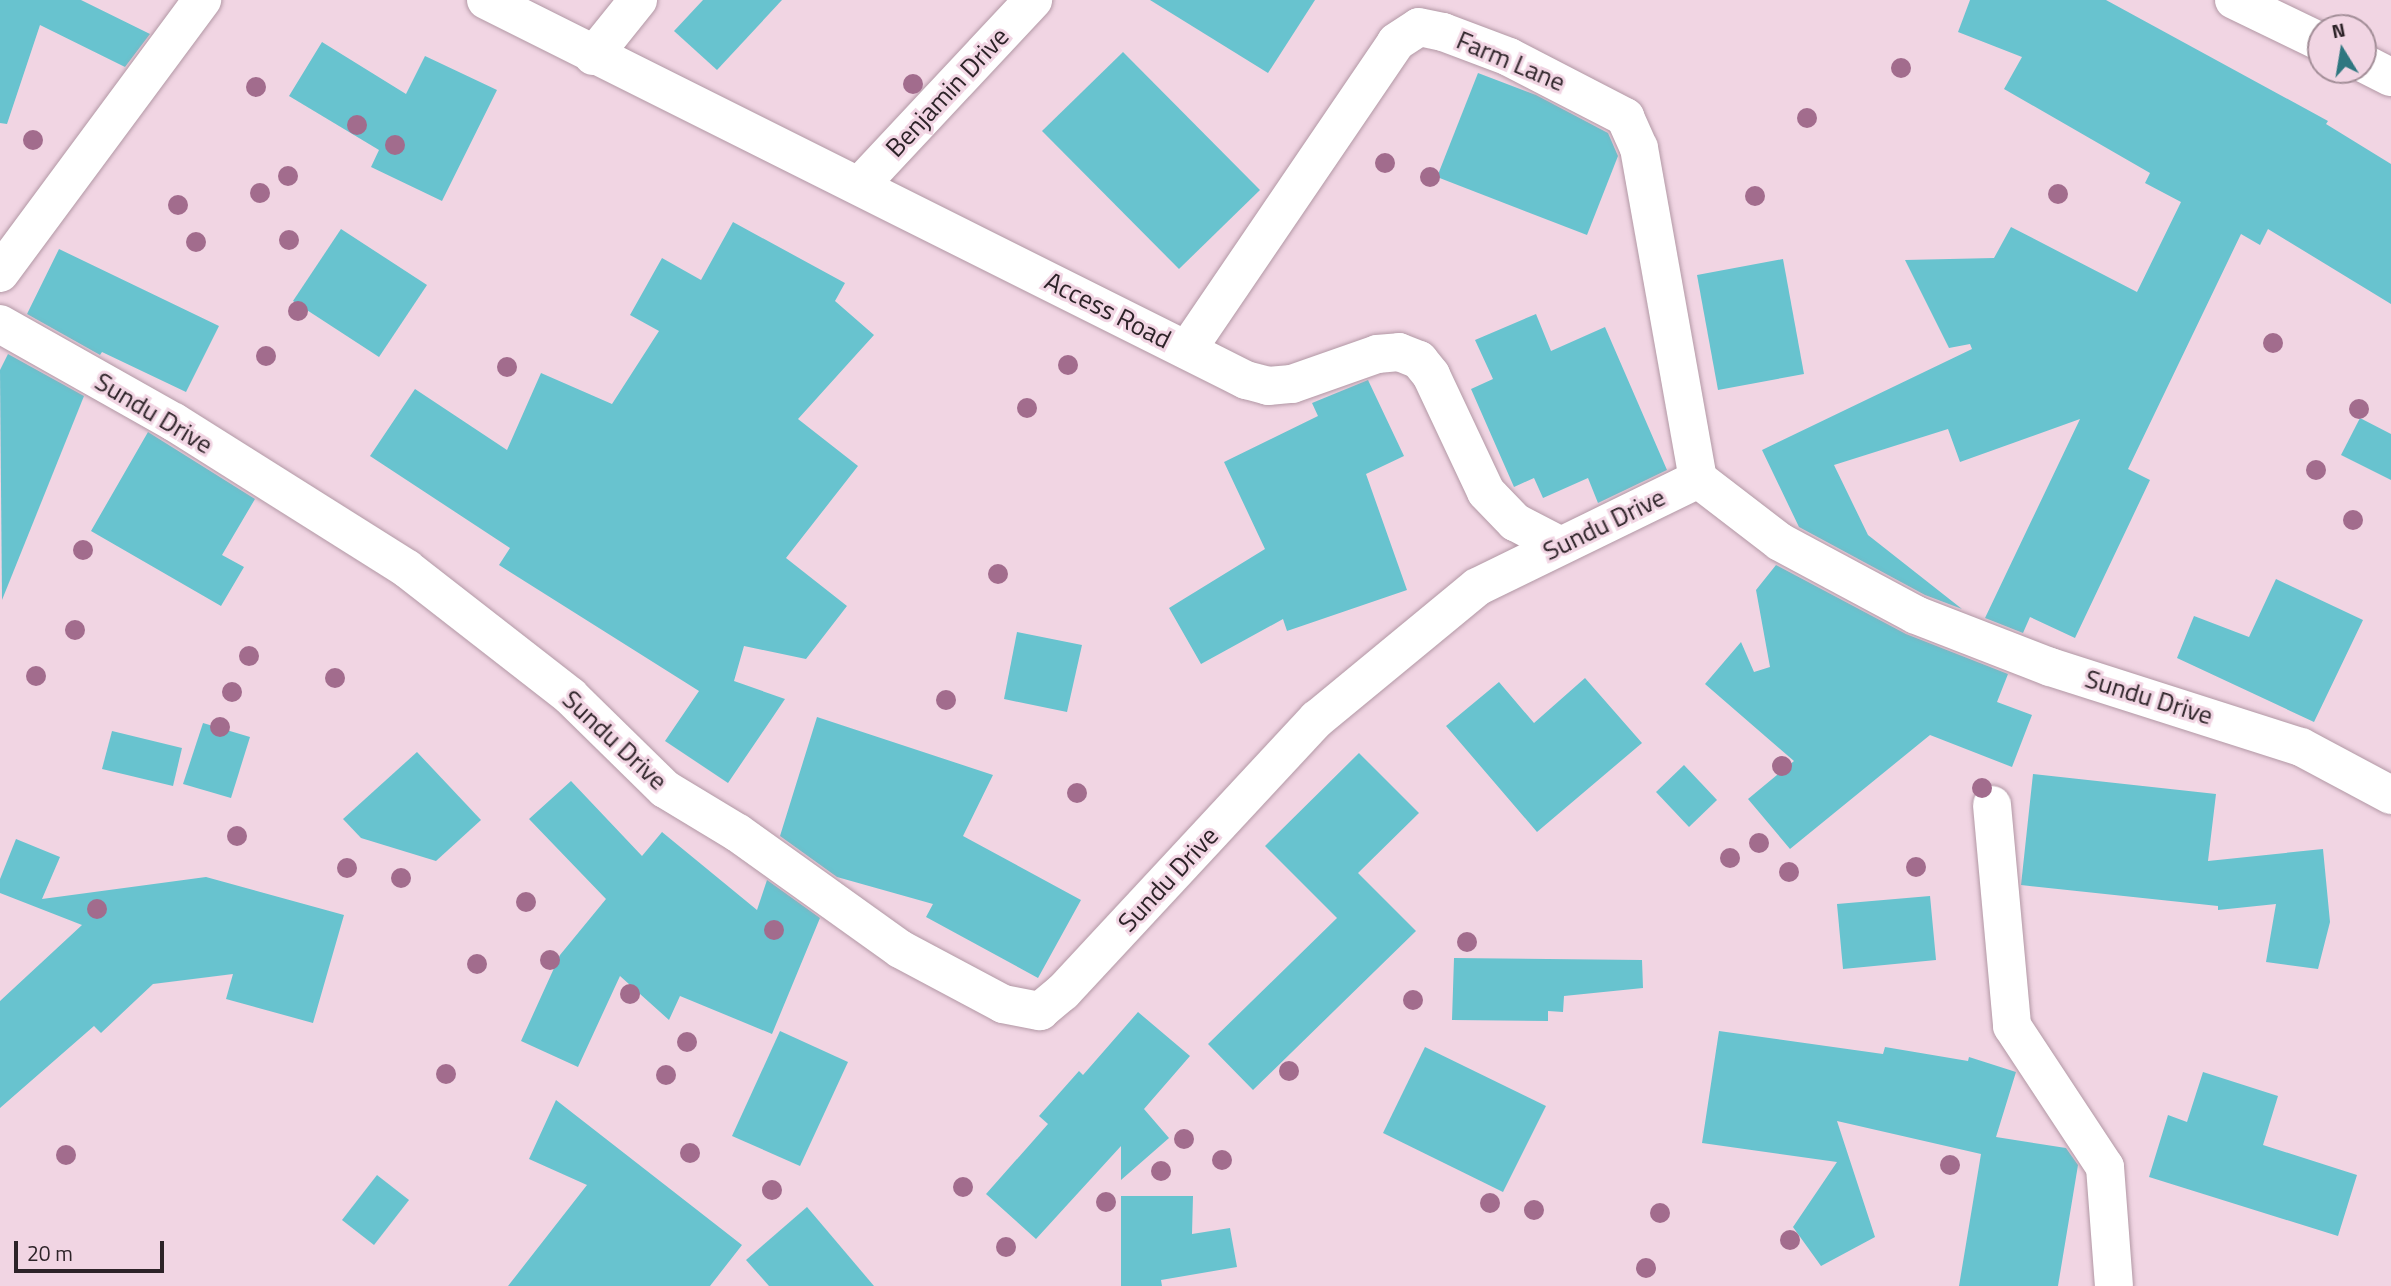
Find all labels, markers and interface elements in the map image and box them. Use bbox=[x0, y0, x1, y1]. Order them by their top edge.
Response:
north arrow bbox=[2307, 14, 2377, 84]
text: N bbox=[2329, 14, 2348, 45]
street label: Benjamin Drive bbox=[879, 21, 1015, 163]
street label: Farm Lane bbox=[1452, 24, 1570, 98]
street label: Access Road bbox=[1040, 265, 1176, 355]
street label: Sundu Drive bbox=[89, 366, 219, 460]
street label: Sundu Drive bbox=[1538, 481, 1670, 567]
street label: Sundu Drive bbox=[2081, 663, 2217, 731]
street label: Sundu Drive bbox=[556, 684, 674, 796]
street label: Sundu Drive bbox=[1112, 820, 1224, 938]
scale bar bbox=[18, 1226, 168, 1270]
text: 20 m bbox=[27, 1237, 73, 1269]

